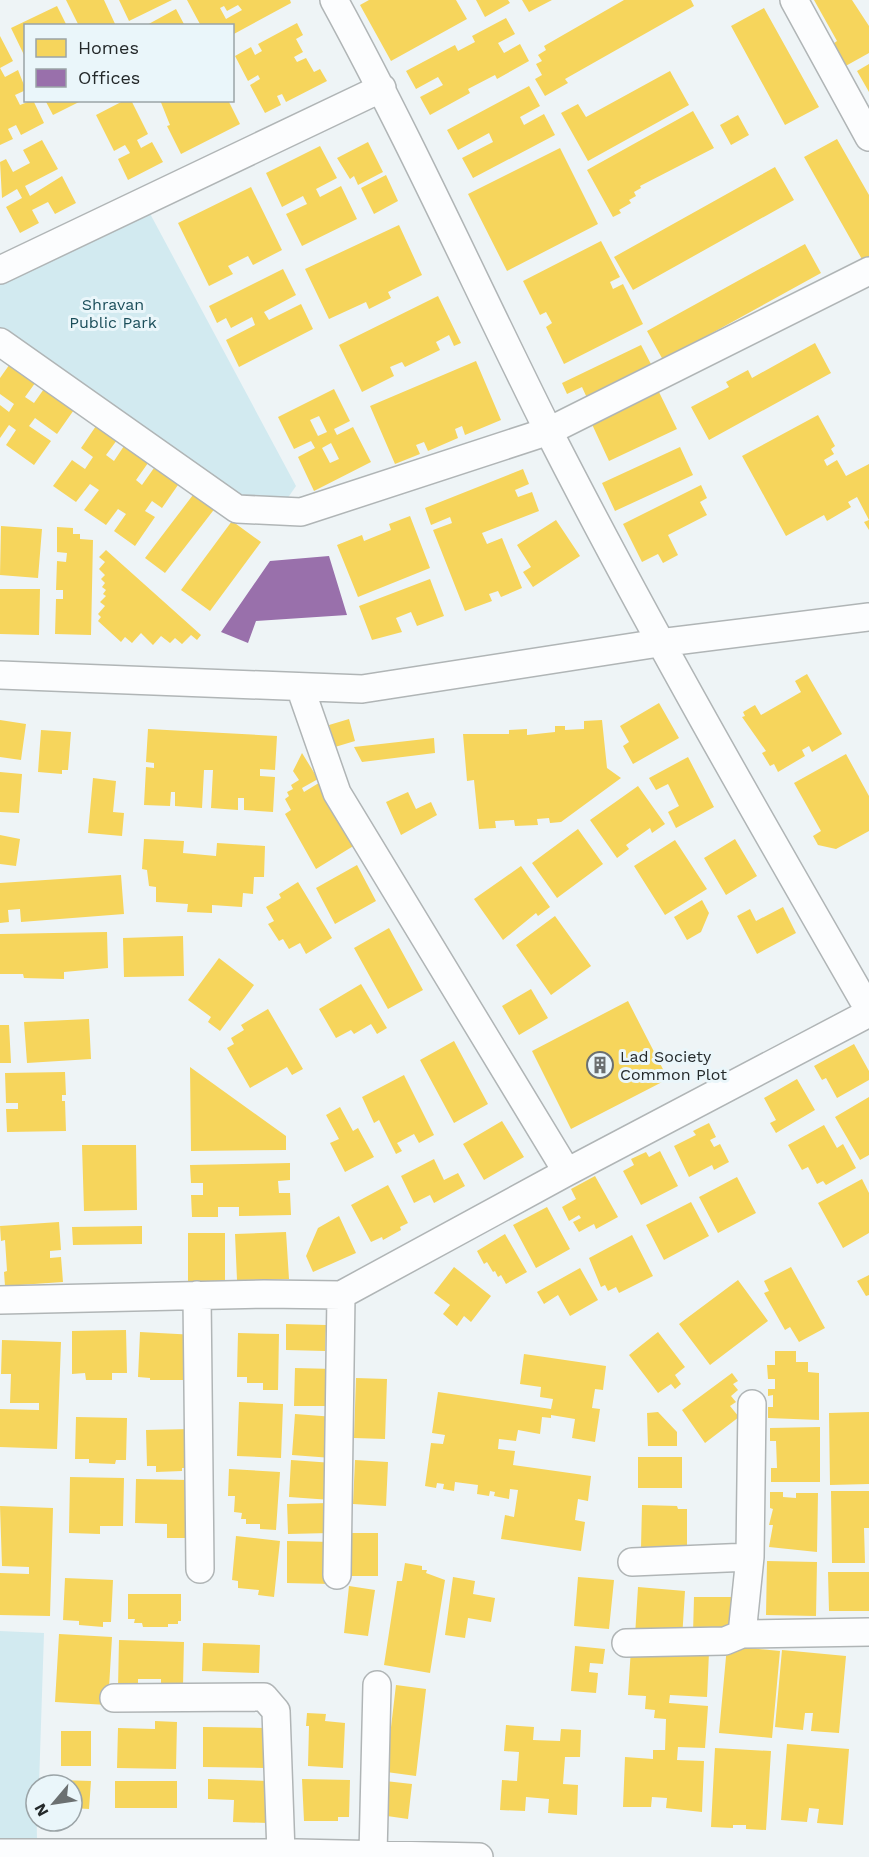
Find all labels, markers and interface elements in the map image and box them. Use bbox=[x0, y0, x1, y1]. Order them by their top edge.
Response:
legend bbox=[24, 24, 234, 102]
text: Homes bbox=[78, 37, 139, 58]
text: Offices bbox=[78, 67, 140, 88]
park label: Shravan Public Park bbox=[69, 295, 157, 332]
place label: Lad Society Common Plot bbox=[620, 1047, 727, 1084]
building icon: Lad Society Common Plot bbox=[585, 1050, 615, 1080]
north arrow bbox=[24, 1773, 84, 1833]
text: N bbox=[30, 1800, 53, 1820]

